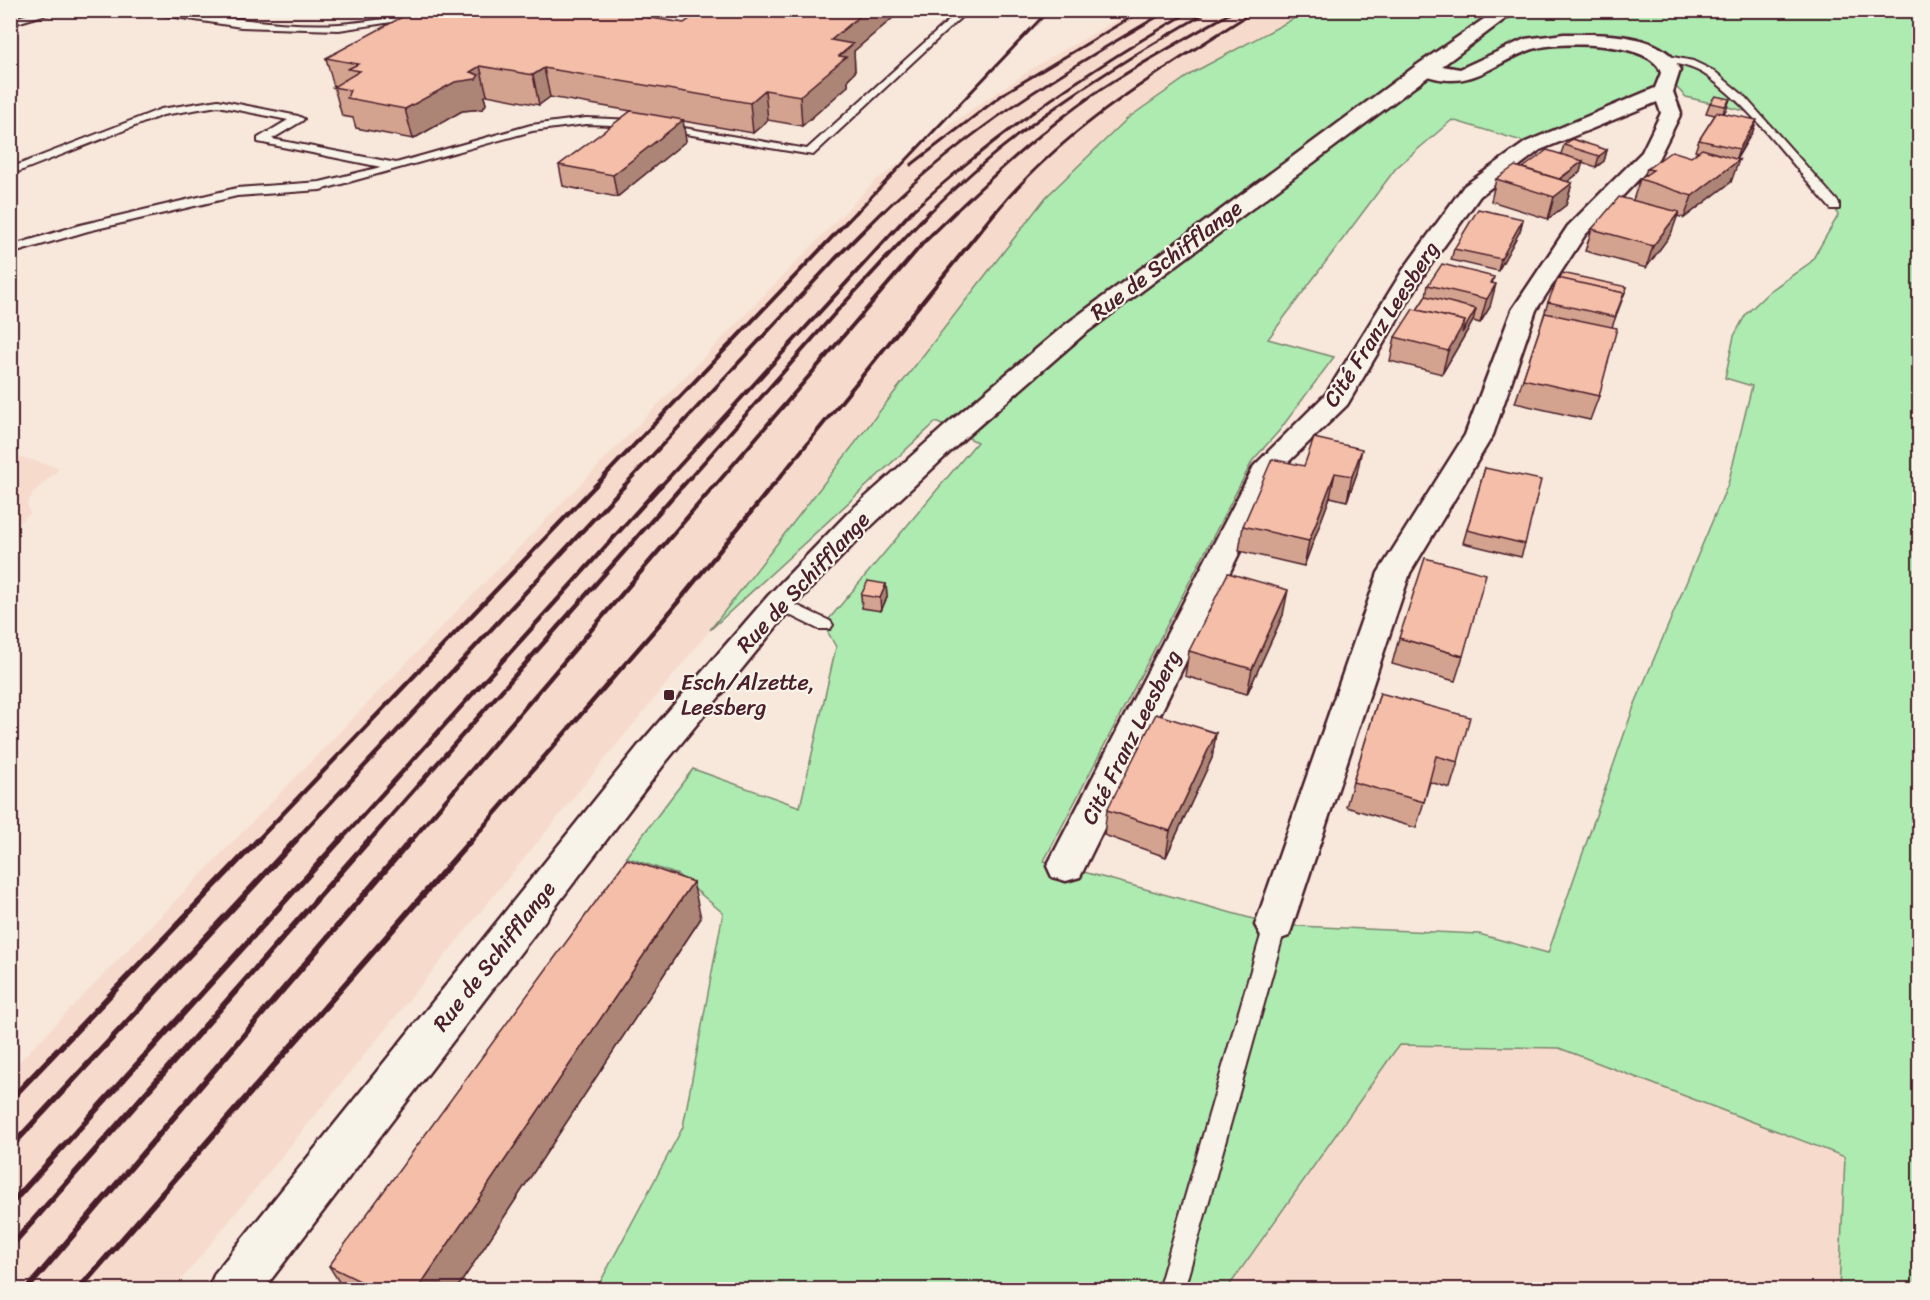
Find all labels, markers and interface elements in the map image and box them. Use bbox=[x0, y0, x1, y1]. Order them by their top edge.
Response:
street label: Rue de Schifflange bbox=[1081, 189, 1251, 331]
street label: Cité Franz Leesberg bbox=[1312, 233, 1450, 415]
street label: Rue de Schifflange bbox=[726, 502, 880, 662]
street label: Cité Franz Leesberg bbox=[1070, 643, 1192, 831]
place label: Esch/Alzette, Leesberg bbox=[681, 663, 815, 727]
marker: Esch/Alzette, Leesberg bbox=[662, 688, 676, 702]
street label: Rue de Schifflange bbox=[422, 872, 566, 1040]

